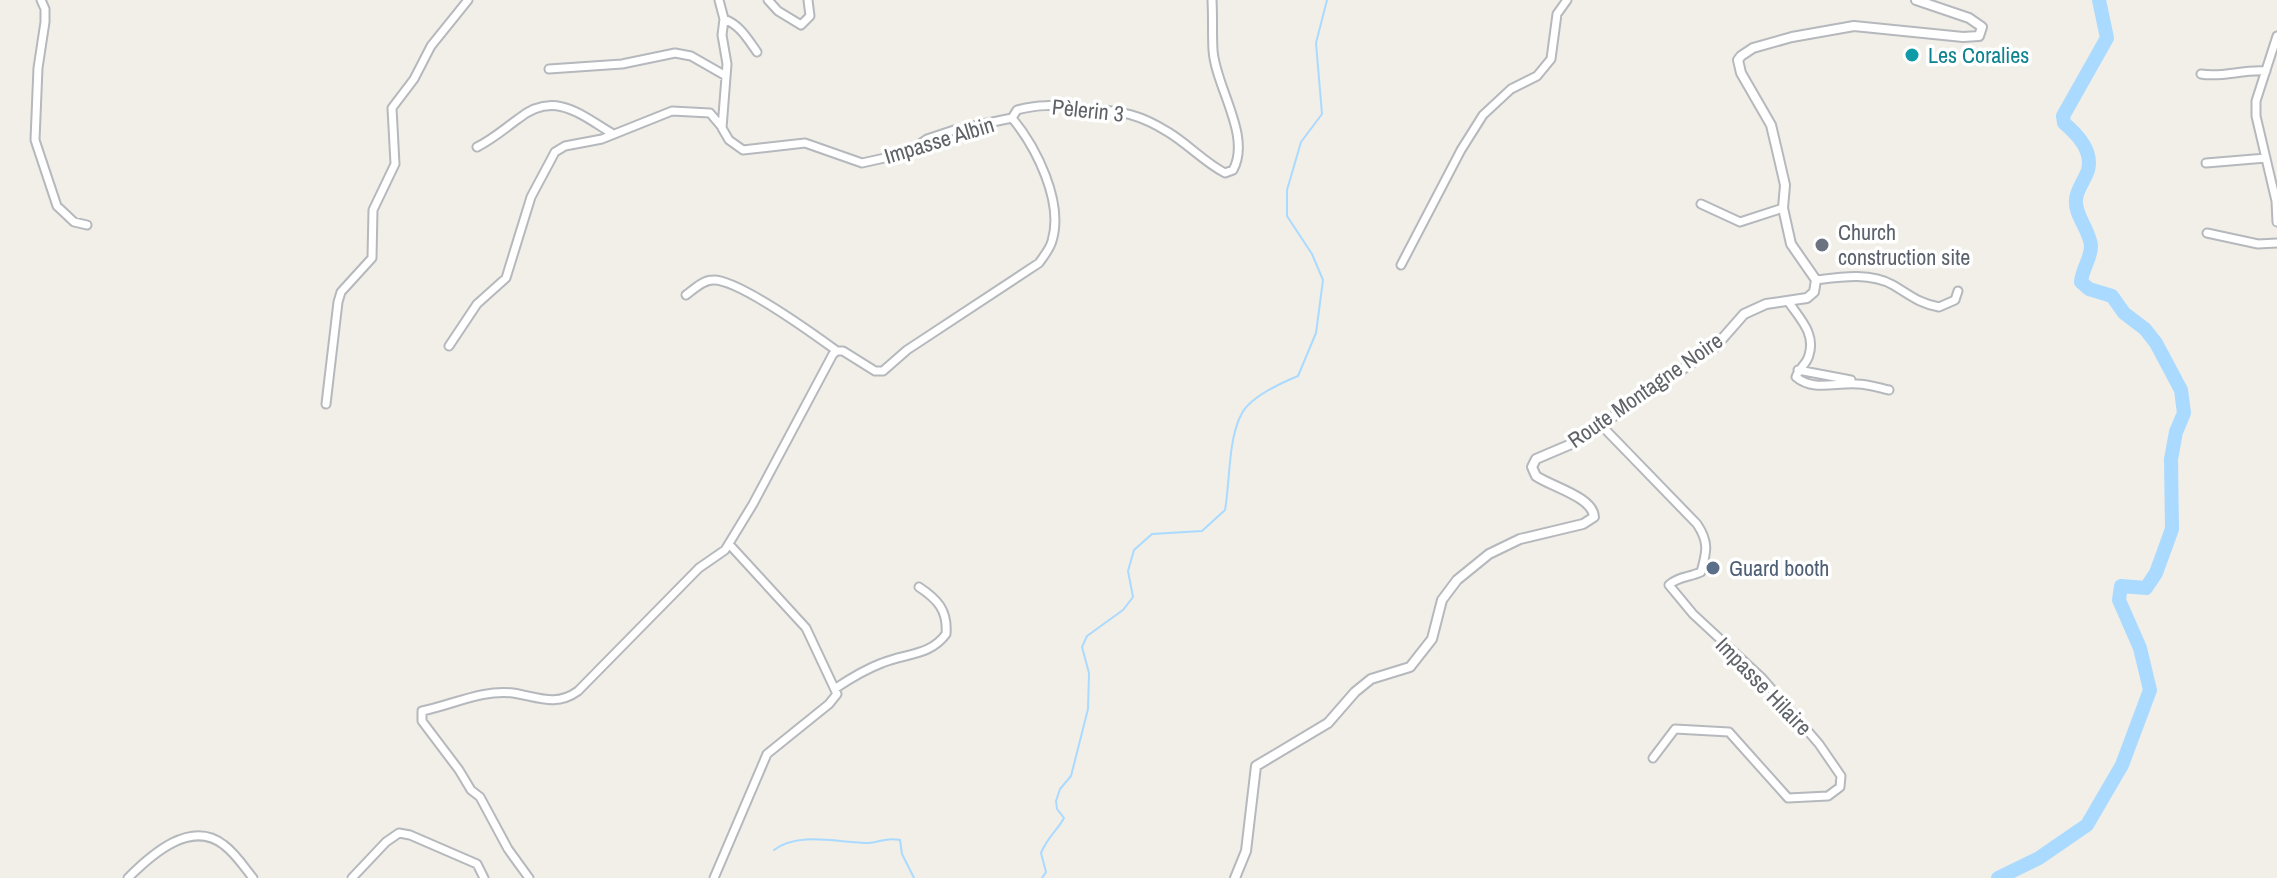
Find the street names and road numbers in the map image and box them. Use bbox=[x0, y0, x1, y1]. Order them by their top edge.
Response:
street label: Pèlerin 3 bbox=[1051, 91, 1125, 129]
street label: Impasse Albin bbox=[880, 109, 998, 171]
street label: Route Montagne Noire bbox=[1562, 325, 1728, 455]
street label: Impasse Hilaire bbox=[1709, 630, 1819, 742]

